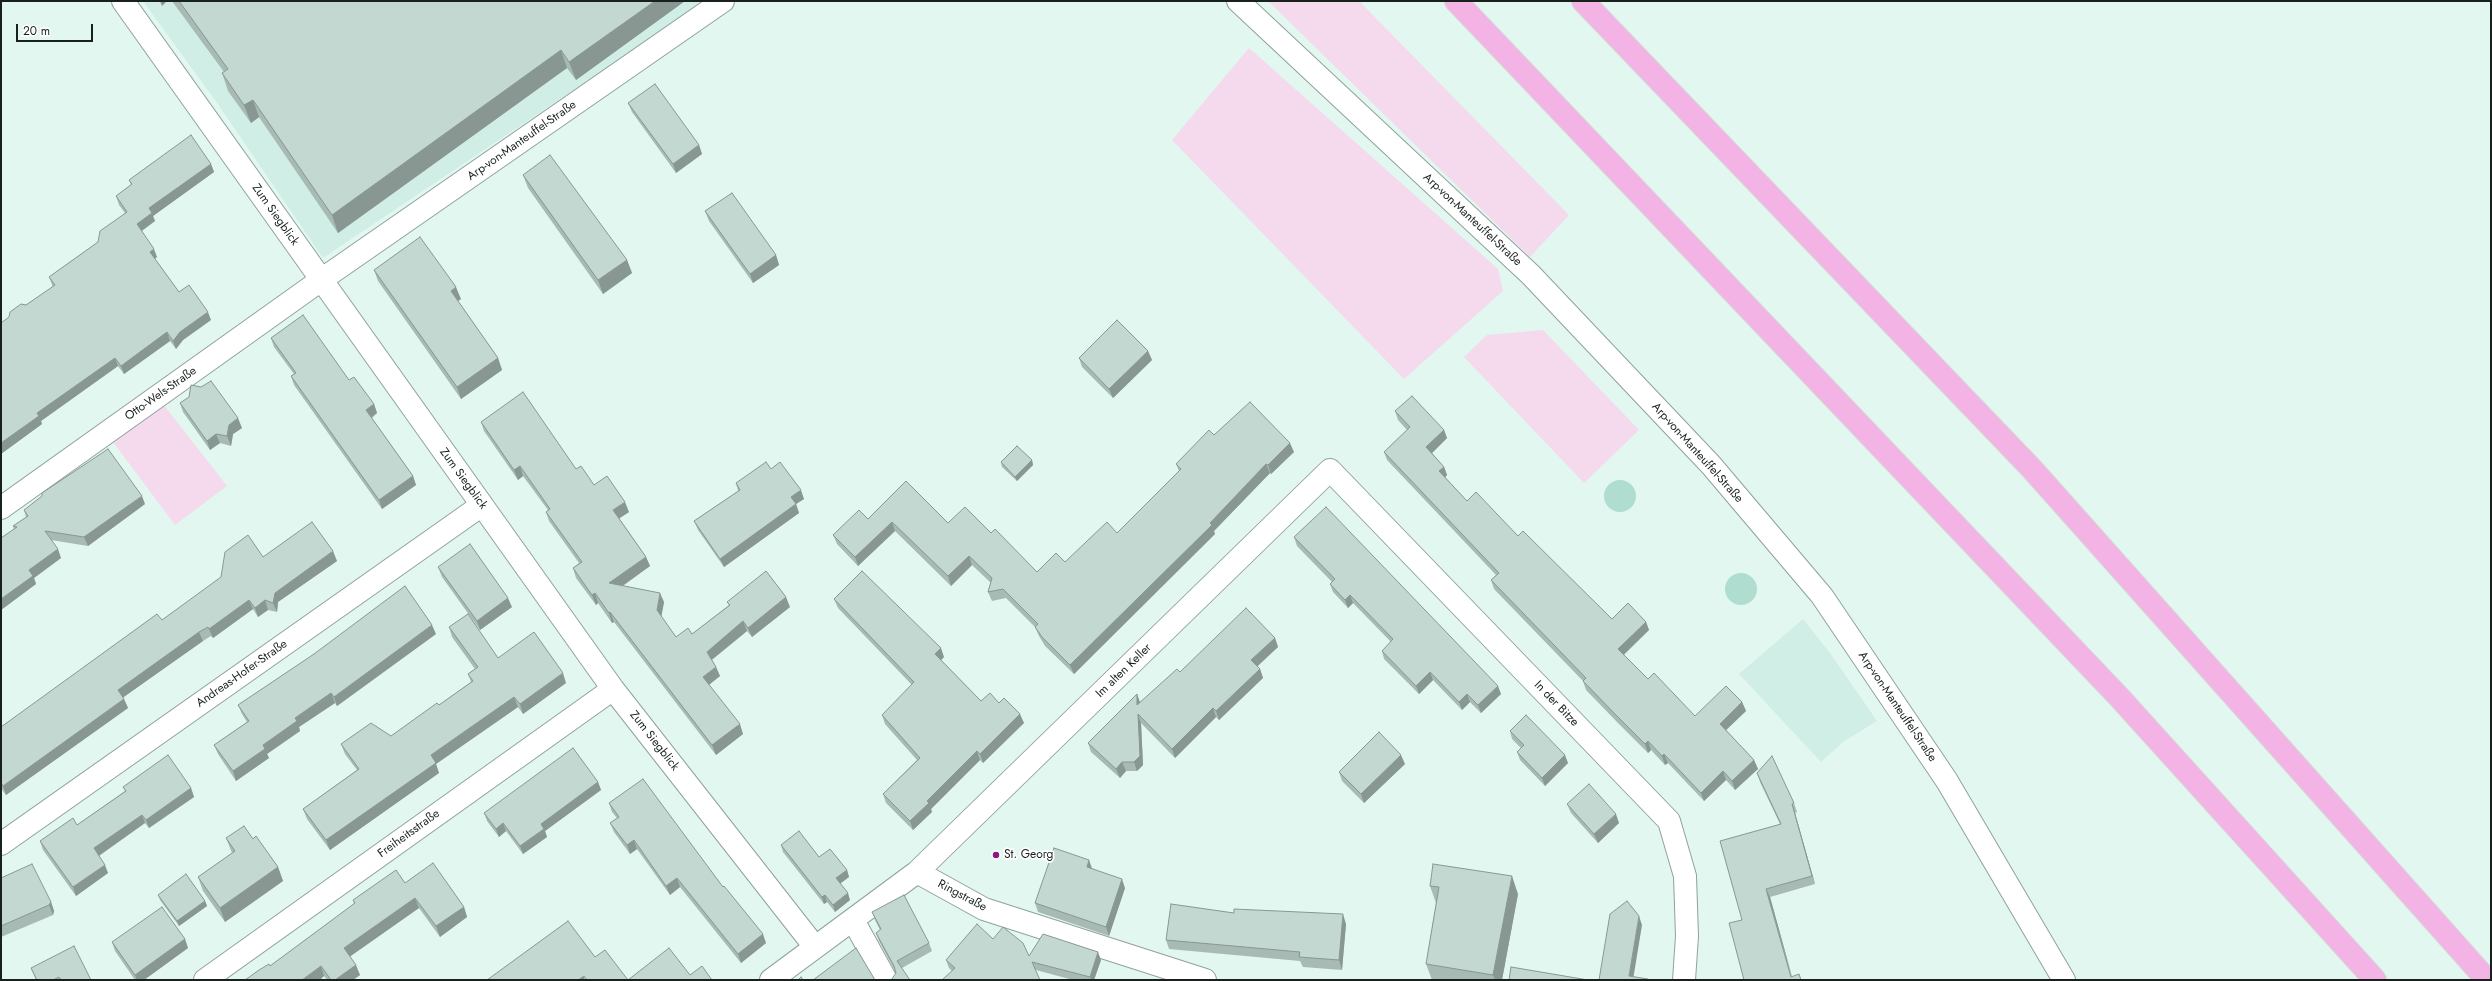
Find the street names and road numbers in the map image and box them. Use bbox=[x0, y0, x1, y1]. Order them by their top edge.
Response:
street label: Arp-von-Manteuffel-Straße bbox=[465, 98, 579, 184]
street label: Arp-von-Manteuffel-Straße bbox=[1420, 171, 1524, 269]
street label: Zum Siegblick bbox=[248, 181, 302, 249]
street label: Otto-Wels-Straße bbox=[123, 364, 199, 424]
street label: Arp-von-Manteuffel-Straße bbox=[1648, 400, 1746, 506]
street label: Zum Siegblick bbox=[436, 446, 490, 512]
street label: Andreas-Hofer-Straße bbox=[194, 637, 290, 711]
street label: Im alten Keller bbox=[1093, 641, 1155, 701]
street label: Arp-von-Manteuffel-Straße bbox=[1855, 649, 1939, 765]
street label: In der Bitze bbox=[1531, 678, 1581, 730]
street label: Zum Siegblick bbox=[626, 708, 682, 774]
street label: Freiheitsstraße bbox=[375, 807, 443, 861]
street label: Ringstraße bbox=[935, 877, 989, 915]

